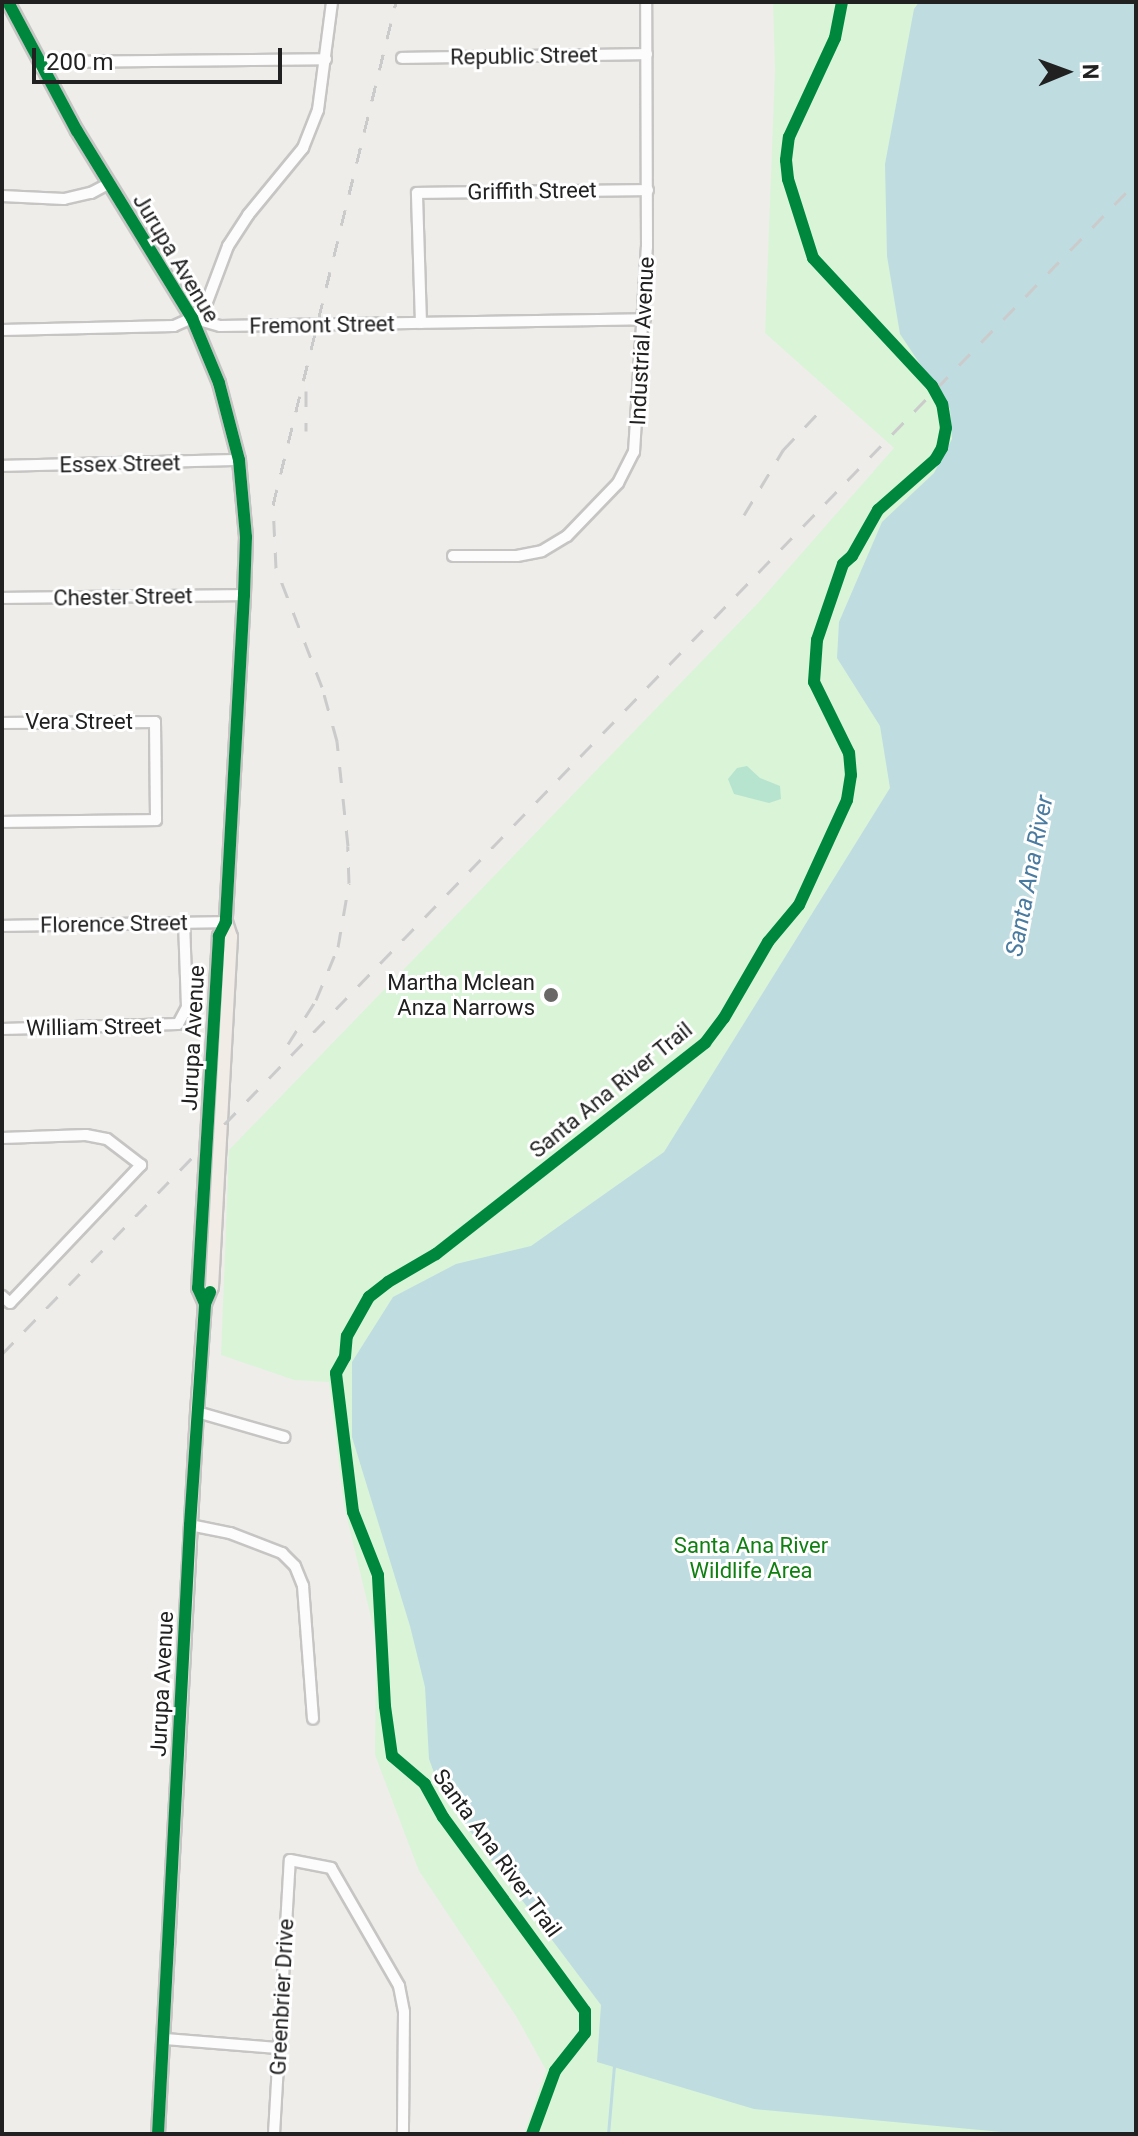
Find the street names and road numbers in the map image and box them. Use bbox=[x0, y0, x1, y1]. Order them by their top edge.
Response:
street label: Republic Street bbox=[450, 42, 598, 70]
street label: Griffith Street bbox=[467, 177, 597, 205]
street label: Jurupa Avenue bbox=[127, 189, 225, 327]
street label: Industrial Avenue bbox=[624, 256, 660, 426]
street label: Fremont Street bbox=[249, 311, 395, 339]
street label: Essex Street bbox=[59, 450, 181, 478]
street label: Chester Street bbox=[53, 583, 193, 611]
street label: Vera Street bbox=[25, 709, 133, 735]
street label: Florence Street bbox=[40, 910, 188, 938]
street label: Jurupa Avenue bbox=[176, 965, 210, 1111]
street label: William Street bbox=[26, 1013, 162, 1041]
street label: Santa Ana River Trail bbox=[524, 1016, 698, 1164]
street label: Jurupa Avenue bbox=[145, 1611, 179, 1757]
street label: Santa Ana River Trail bbox=[427, 1764, 567, 1942]
street label: Greenbrier Drive bbox=[265, 1918, 299, 2076]

